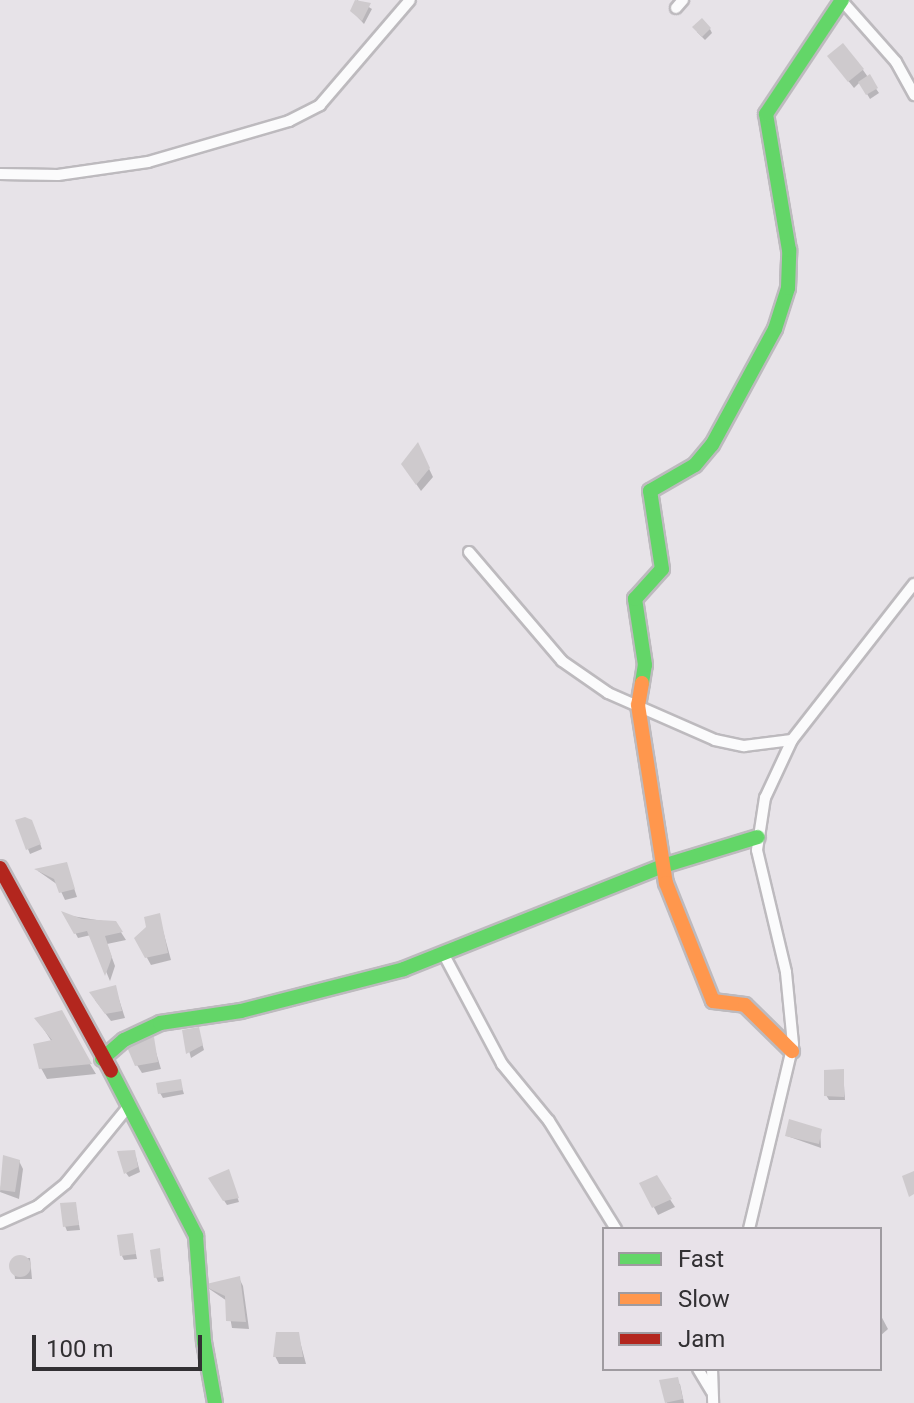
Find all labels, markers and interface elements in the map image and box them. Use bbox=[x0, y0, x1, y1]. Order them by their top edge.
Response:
legend bbox=[602, 1227, 882, 1371]
text: Fast bbox=[678, 1245, 724, 1273]
text: Slow bbox=[678, 1285, 730, 1313]
scale bar bbox=[36, 1319, 206, 1369]
text: Jam bbox=[678, 1325, 725, 1353]
text: 100 m bbox=[46, 1335, 113, 1363]

